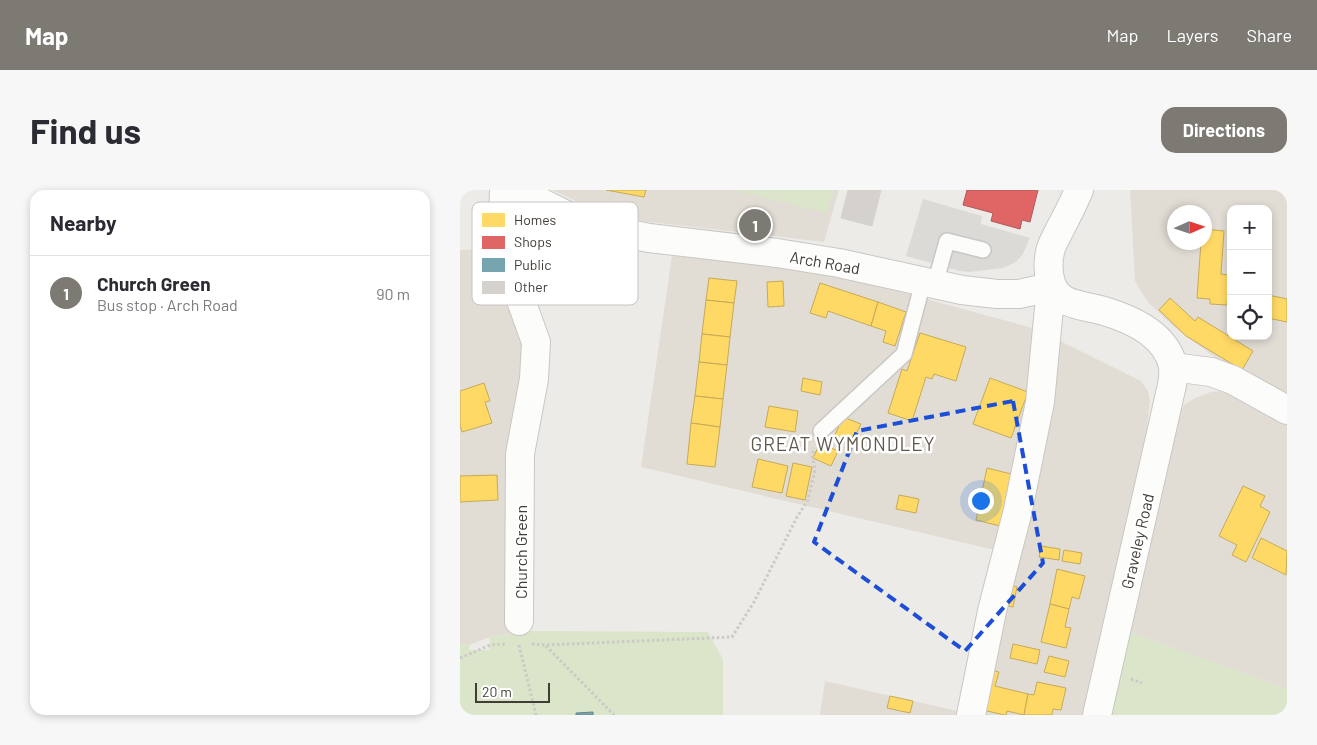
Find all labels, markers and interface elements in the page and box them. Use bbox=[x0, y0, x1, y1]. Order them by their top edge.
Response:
text: Map bbox=[25, 21, 68, 50]
text: Map bbox=[1106, 24, 1138, 46]
text: Layers bbox=[1166, 24, 1219, 46]
text: Share bbox=[1247, 24, 1292, 46]
button: Directions bbox=[1161, 107, 1287, 153]
text: Find us bbox=[30, 109, 141, 151]
legend bbox=[472, 202, 638, 305]
north arrow bbox=[1167, 205, 1212, 250]
map controls bbox=[1227, 205, 1272, 340]
button: + bbox=[1227, 205, 1272, 250]
pin: 1 bbox=[739, 206, 771, 244]
text: Nearby bbox=[50, 210, 116, 235]
text: Homes bbox=[514, 211, 557, 228]
text: Shops bbox=[514, 233, 552, 250]
street label: Arch Road bbox=[788, 246, 862, 278]
button: − bbox=[1227, 250, 1272, 295]
text: Public bbox=[514, 256, 552, 273]
text: Church Green bbox=[97, 272, 211, 295]
text: Other bbox=[514, 278, 548, 295]
text: 1 bbox=[63, 284, 69, 303]
text: 90 m bbox=[376, 284, 410, 303]
text: Bus stop · Arch Road bbox=[97, 295, 238, 314]
button: locate bbox=[1227, 295, 1272, 340]
district label: GREAT WYMONDLEY bbox=[751, 432, 935, 455]
your location bbox=[968, 488, 994, 514]
street label: Graveley Road bbox=[1117, 491, 1157, 591]
street label: Church Green bbox=[511, 505, 530, 599]
scale bar bbox=[475, 680, 550, 703]
text: 20 m bbox=[482, 683, 512, 700]

